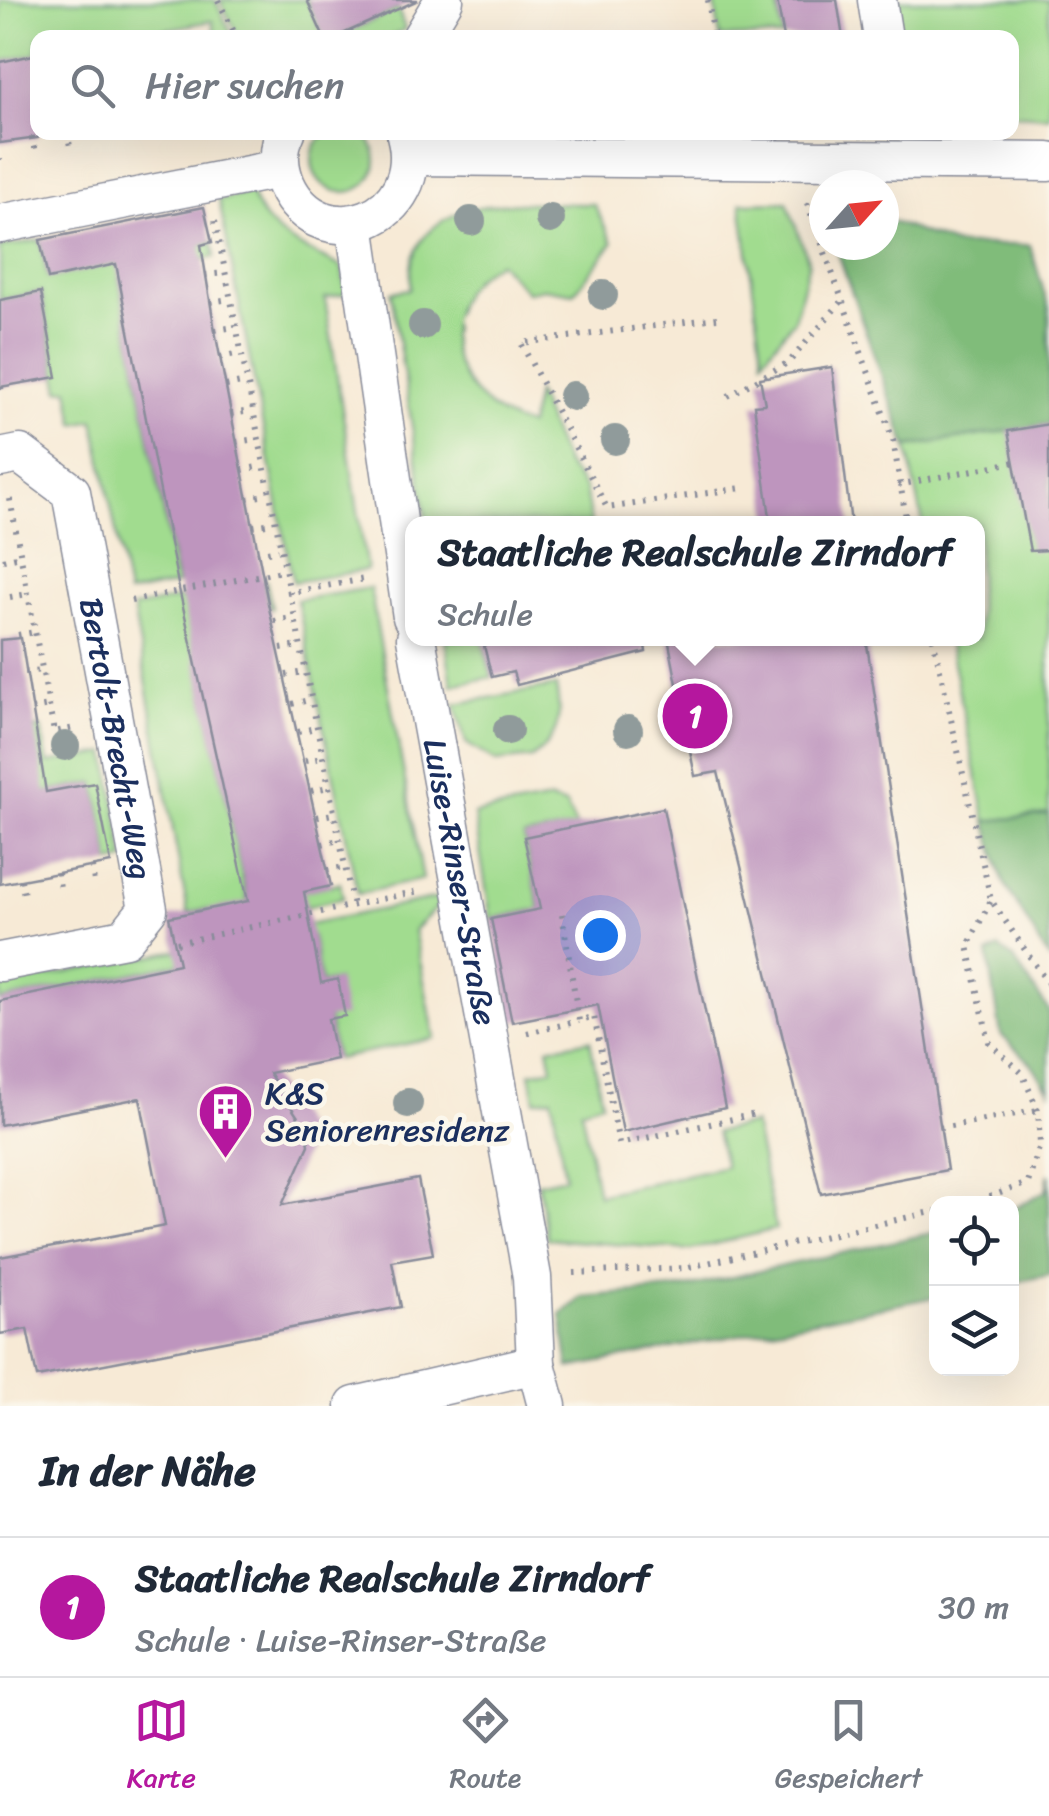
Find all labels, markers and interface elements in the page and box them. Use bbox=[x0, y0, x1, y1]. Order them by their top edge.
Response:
search box bbox=[30, 30, 1019, 140]
text: Hier suchen bbox=[145, 52, 344, 119]
icon: search bbox=[65, 58, 120, 113]
north arrow bbox=[809, 170, 899, 260]
popup bbox=[405, 516, 985, 646]
text: Staatliche Realschule Zirndorf bbox=[438, 519, 952, 586]
text: Schule bbox=[438, 586, 533, 643]
street label: Bertolt-Brecht-Weg bbox=[62, 593, 170, 885]
pin: 1 bbox=[662, 678, 728, 754]
street label: Luise-Rinser-Straße bbox=[406, 734, 514, 1030]
your location bbox=[575, 910, 626, 961]
place label: K&S Seniorenresidenz bbox=[265, 1065, 510, 1159]
building icon: K&S Seniorenresidenz bbox=[196, 1081, 256, 1160]
map controls bbox=[929, 1196, 1019, 1376]
button: locate bbox=[929, 1196, 1019, 1286]
button: layers bbox=[929, 1286, 1019, 1376]
text: In der Nähe bbox=[40, 1434, 256, 1508]
text: Staatliche Realschule Zirndorf bbox=[135, 1545, 650, 1612]
text: 1 bbox=[66, 1579, 79, 1636]
text: 30 m bbox=[938, 1579, 1009, 1636]
text: Schule · Luise-Rinser-Straße bbox=[135, 1612, 546, 1669]
tab: Karte bbox=[127, 1693, 196, 1802]
tab: Route bbox=[449, 1693, 521, 1802]
tab: Gespeichert bbox=[775, 1693, 922, 1802]

